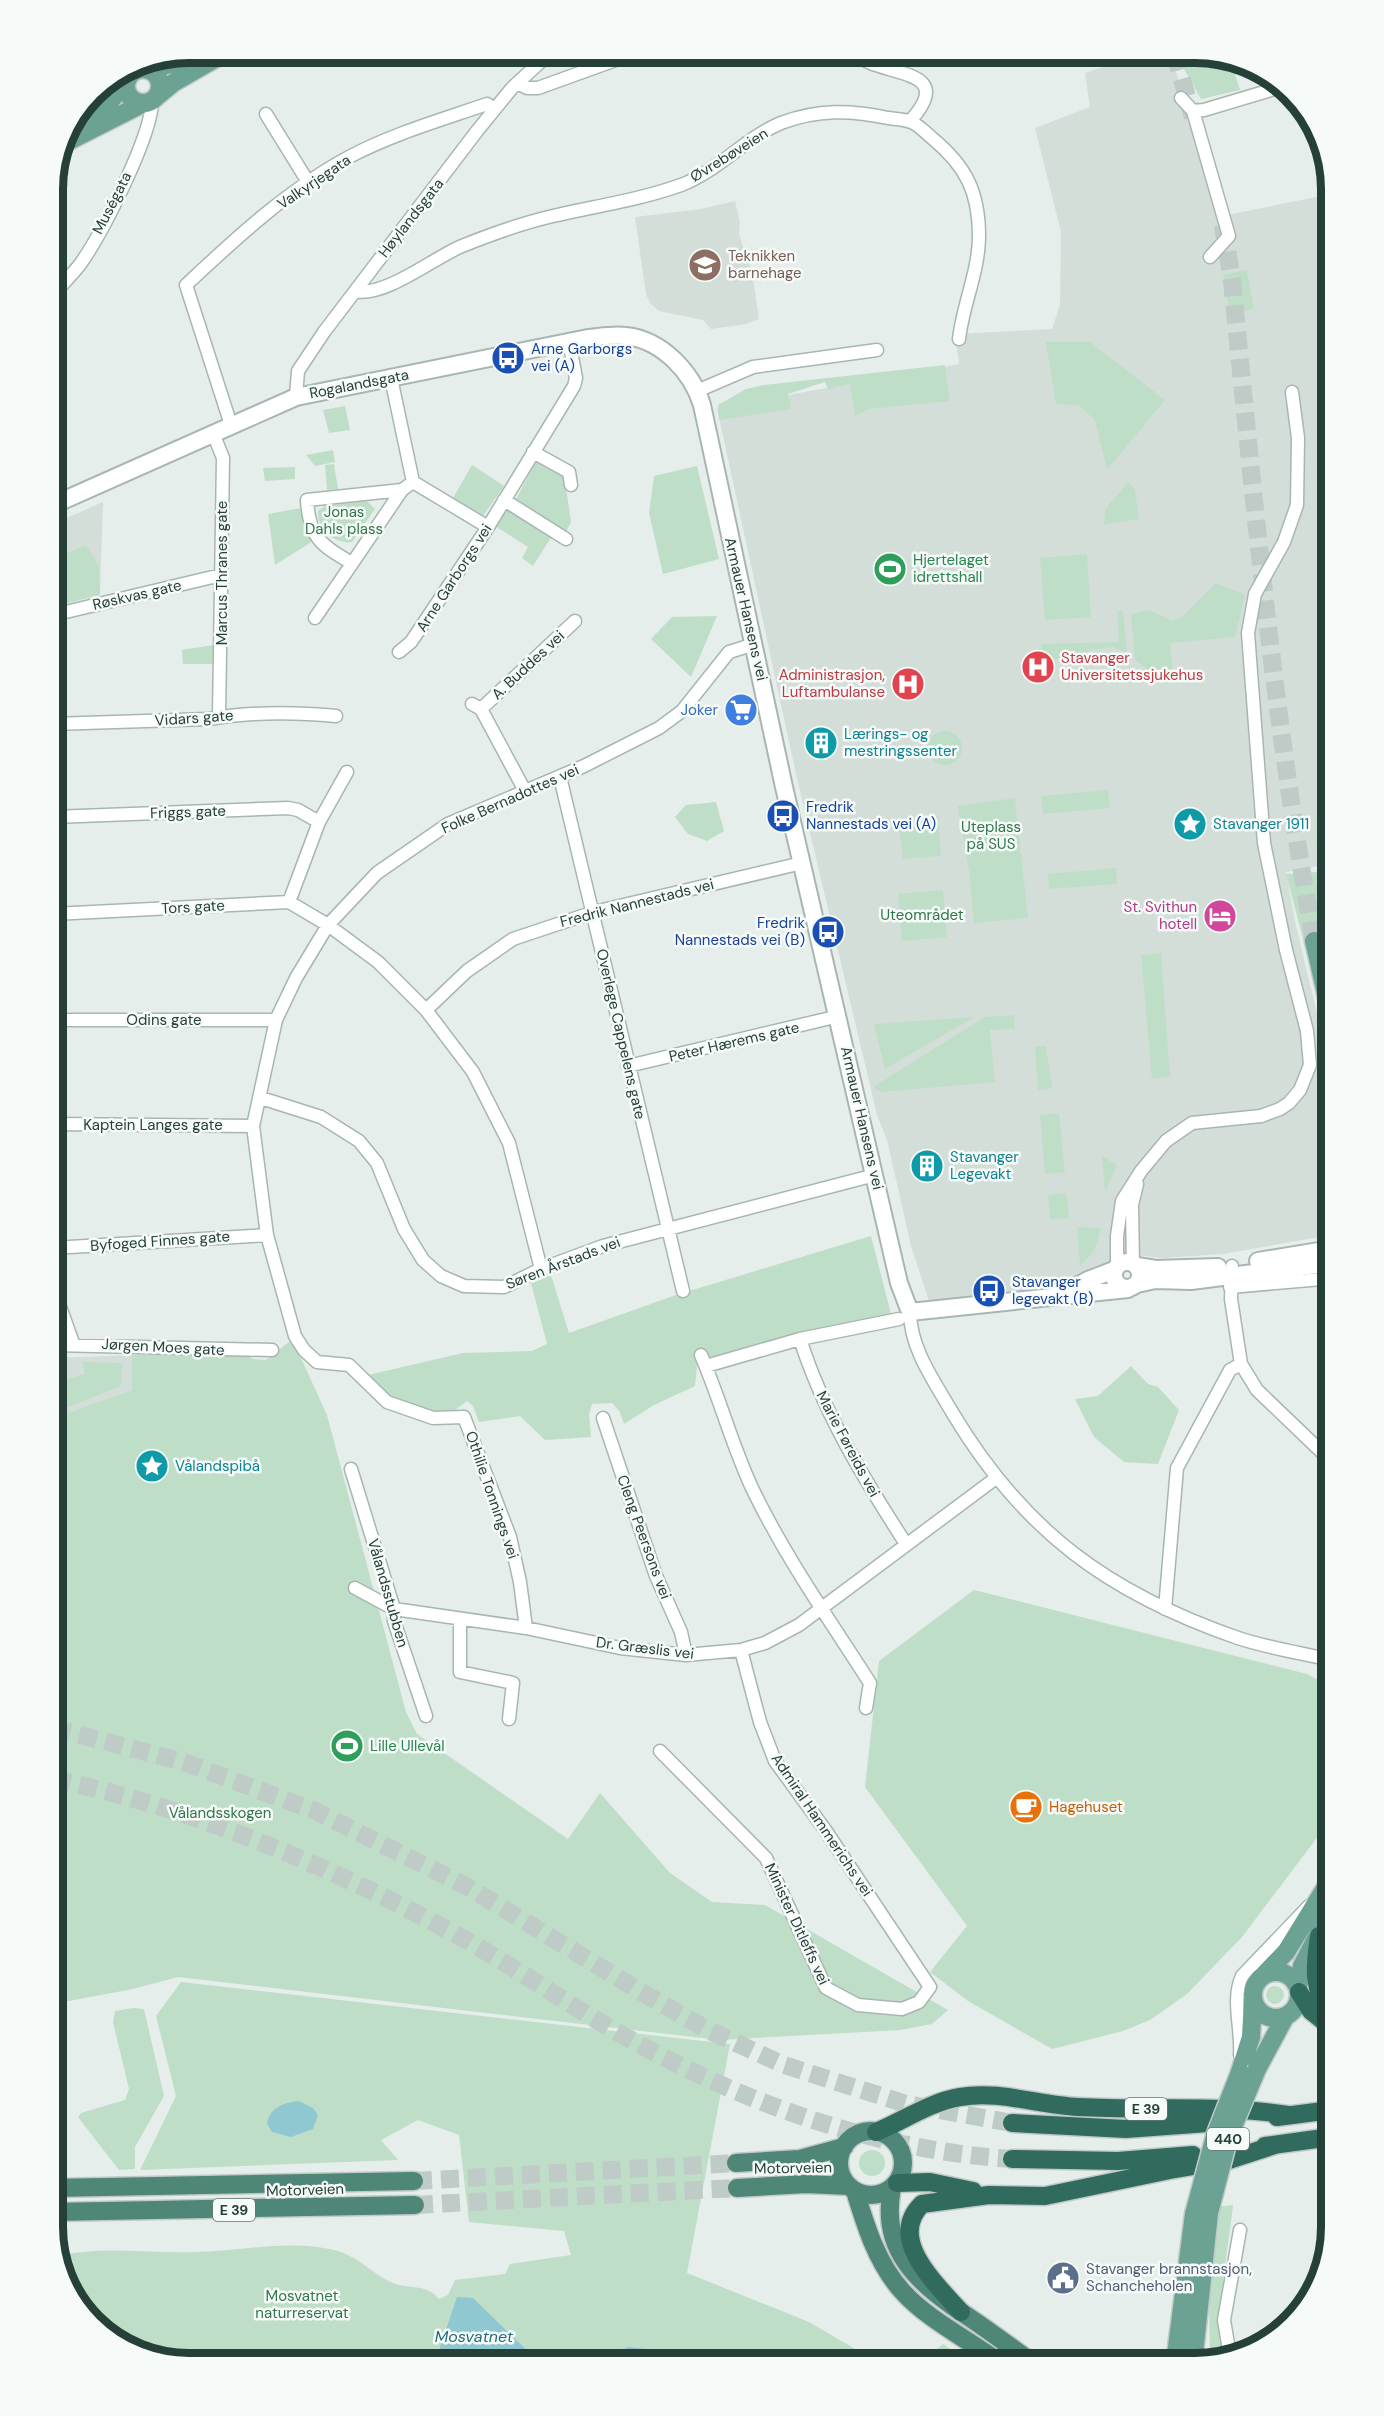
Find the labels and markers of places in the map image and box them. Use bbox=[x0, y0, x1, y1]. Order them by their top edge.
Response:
place label: Teknikken barnehage bbox=[728, 246, 802, 283]
school or university icon: Teknikken barnehage bbox=[687, 247, 723, 283]
place label: Arne Garborgs vei (A) bbox=[531, 339, 632, 376]
bus stop icon: Arne Garborgs vei (A) bbox=[490, 340, 526, 376]
place label: Hjertelaget idrettshall bbox=[913, 550, 989, 587]
sports icon: Hjertelaget idrettshall bbox=[872, 551, 908, 587]
place label: Stavanger Universitetssjukehus bbox=[1061, 648, 1203, 685]
hospital icon: Stavanger Universitetssjukehus bbox=[1020, 649, 1056, 685]
place label: Administrasjon, Luftambulanse bbox=[779, 665, 885, 702]
hospital icon: Administrasjon, Luftambulanse bbox=[890, 666, 926, 702]
supermarket icon: Joker bbox=[723, 692, 759, 728]
place label: Joker bbox=[680, 700, 718, 720]
place label: Lærings- og mestringssenter bbox=[844, 724, 957, 761]
building icon: Lærings- og mestringssenter bbox=[803, 725, 839, 761]
place label: Fredrik Nannestads vei (A) bbox=[806, 797, 936, 834]
bus stop icon: Fredrik Nannestads vei (A) bbox=[765, 798, 801, 834]
place icon: Stavanger 1911 bbox=[1172, 806, 1208, 842]
place label: Stavanger 1911 bbox=[1213, 814, 1309, 834]
place label: St. Svithun hotell bbox=[1124, 897, 1197, 934]
hotel icon: St. Svithun hotell bbox=[1202, 898, 1238, 934]
place label: Fredrik Nannestads vei (B) bbox=[675, 913, 805, 950]
bus stop icon: Fredrik Nannestads vei (B) bbox=[810, 914, 846, 950]
place label: Stavanger Legevakt bbox=[950, 1147, 1019, 1184]
building icon: Stavanger Legevakt bbox=[909, 1148, 945, 1184]
place label: Stavanger legevakt (B) bbox=[1012, 1272, 1093, 1309]
bus stop icon: Stavanger legevakt (B) bbox=[971, 1273, 1007, 1309]
place icon: Vålandspibå bbox=[134, 1448, 170, 1484]
place label: Vålandspibå bbox=[175, 1456, 260, 1476]
sports icon: Lille Ullevål bbox=[329, 1728, 365, 1764]
place label: Lille Ullevål bbox=[370, 1736, 444, 1756]
cafe icon: Hagehuset bbox=[1008, 1789, 1044, 1825]
place label: Hagehuset bbox=[1049, 1797, 1123, 1817]
place label: Stavanger brannstasjon, Schancheholen bbox=[1086, 2259, 1252, 2296]
public building icon: Stavanger brannstasjon, Schancheholen bbox=[1045, 2260, 1081, 2296]

